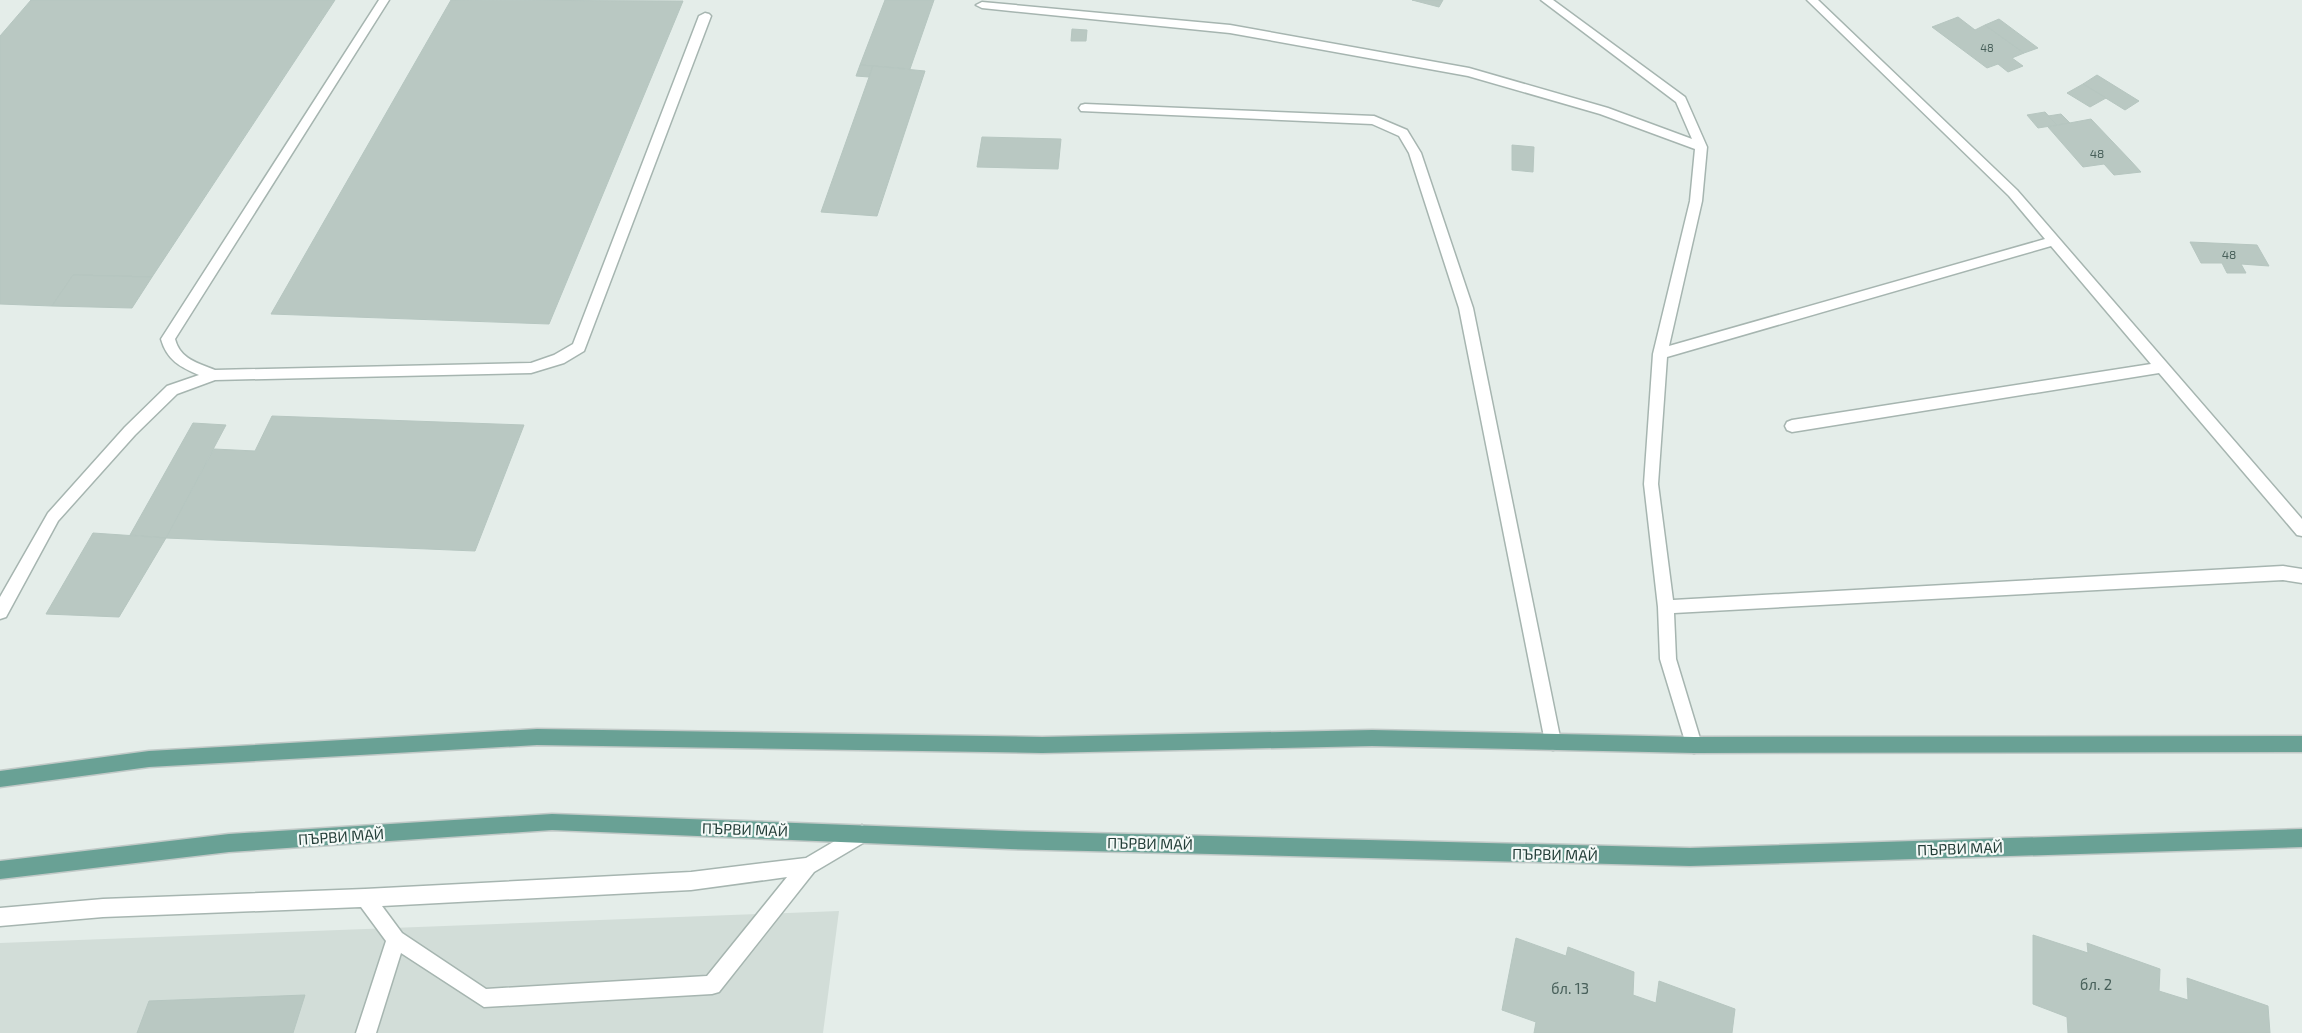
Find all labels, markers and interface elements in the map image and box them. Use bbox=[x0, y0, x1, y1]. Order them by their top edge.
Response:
house number: 48 bbox=[1980, 41, 1994, 54]
house number: 48 bbox=[2090, 146, 2104, 160]
house number: 48 bbox=[2222, 247, 2236, 261]
street label: ПЪРВИ МАЙ bbox=[702, 819, 788, 839]
street label: ПЪРВИ МАЙ bbox=[297, 824, 385, 848]
street label: ПЪРВИ МАЙ bbox=[1107, 833, 1193, 853]
street label: ПЪРВИ МАЙ bbox=[1917, 838, 2003, 858]
street label: ПЪРВИ МАЙ bbox=[1512, 844, 1598, 864]
house number: бл. 2 bbox=[2080, 975, 2112, 993]
house number: бл. 13 bbox=[1551, 979, 1589, 997]

